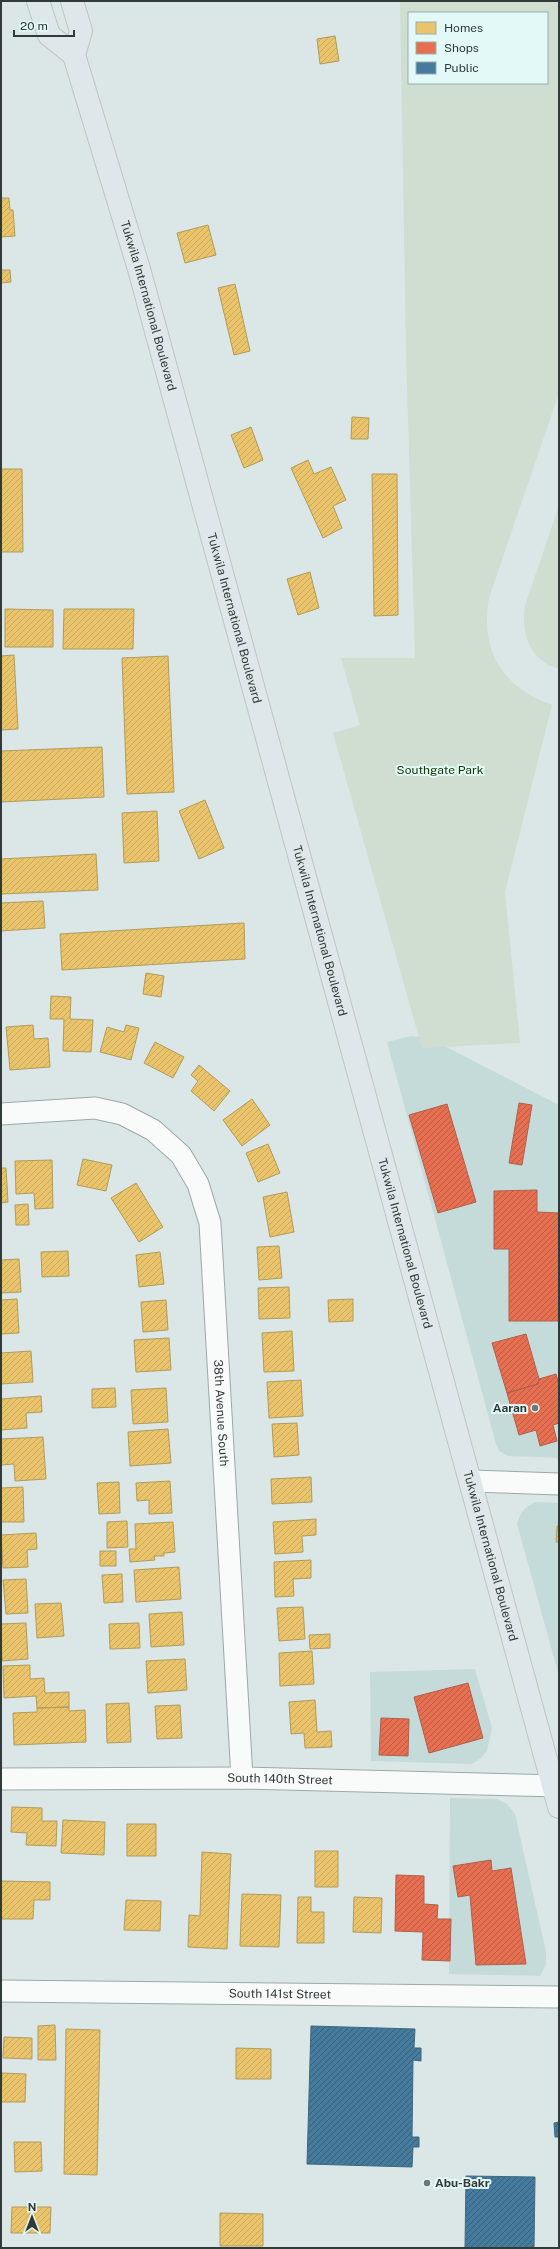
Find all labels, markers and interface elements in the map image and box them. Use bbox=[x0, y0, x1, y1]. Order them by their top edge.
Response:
scale bar bbox=[14, 12, 74, 38]
legend bbox=[408, 12, 548, 84]
text: 20 m bbox=[20, 19, 48, 33]
text: Homes bbox=[444, 21, 483, 35]
text: Shops bbox=[444, 41, 479, 55]
text: Public bbox=[444, 61, 479, 75]
street label: Tukwila International Boulevard bbox=[118, 219, 179, 393]
street label: Tukwila International Boulevard bbox=[204, 531, 264, 705]
park label: Southgate Park bbox=[397, 763, 484, 777]
street label: Tukwila International Boulevard bbox=[290, 844, 350, 1018]
street label: Tukwila International Boulevard bbox=[375, 1156, 435, 1330]
street label: 38th Avenue South bbox=[211, 1359, 231, 1467]
place label: Aaran bbox=[493, 1401, 527, 1415]
marker: Aaran bbox=[530, 1403, 540, 1413]
street label: Tukwila International Boulevard bbox=[460, 1469, 520, 1643]
street label: South 140th Street bbox=[227, 1771, 333, 1787]
street label: South 141st Street bbox=[229, 1986, 332, 2002]
place label: Abu-Bakr bbox=[435, 2176, 490, 2190]
marker: Abu-Bakr bbox=[422, 2178, 432, 2188]
north arrow bbox=[12, 2197, 52, 2237]
text: N bbox=[28, 2201, 36, 2213]

